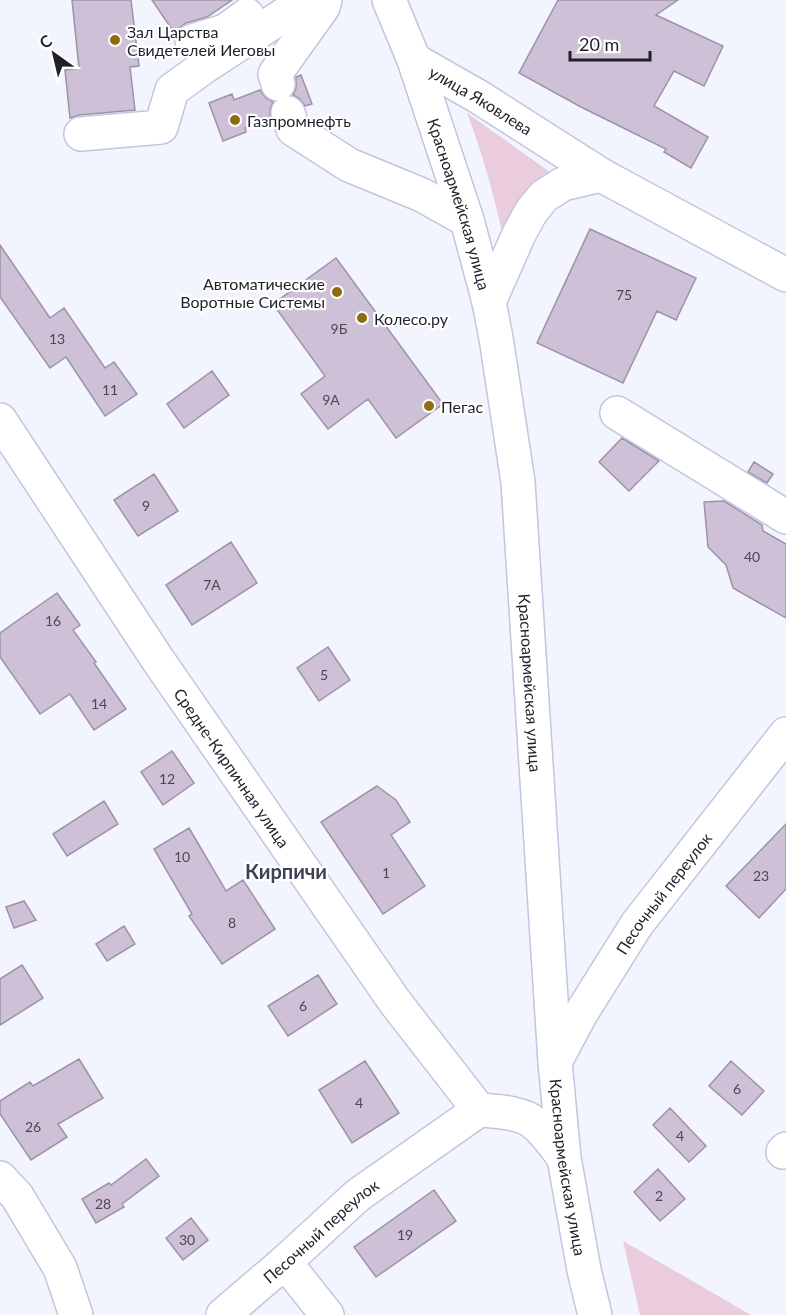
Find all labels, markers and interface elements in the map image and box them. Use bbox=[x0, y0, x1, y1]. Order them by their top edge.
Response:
place label: Зал Царства Свидетелей Иеговы bbox=[127, 22, 275, 59]
north arrow bbox=[24, 24, 84, 84]
scale bar bbox=[570, 24, 650, 62]
text: С bbox=[36, 30, 55, 52]
marker: Зал Царства Свидетелей Иеговы bbox=[108, 33, 122, 47]
text: 20 m bbox=[579, 33, 619, 55]
street label: улица Яковлева bbox=[426, 61, 536, 138]
place label: Газпромнефть bbox=[247, 111, 351, 130]
marker: Газпромнефть bbox=[228, 113, 242, 127]
street label: Красноармейская улица bbox=[424, 116, 495, 292]
place label: Автоматические Воротные Системы bbox=[180, 274, 325, 311]
marker: Автоматические Воротные Системы bbox=[330, 285, 344, 299]
house number: 75 bbox=[616, 286, 632, 303]
place label: Колесо.ру bbox=[374, 309, 449, 328]
marker: Колесо.ру bbox=[355, 311, 369, 325]
house number: 9Б bbox=[331, 320, 348, 337]
house number: 13 bbox=[49, 330, 65, 347]
house number: 11 bbox=[102, 381, 118, 398]
house number: 9А bbox=[322, 391, 340, 408]
place label: Пегас bbox=[441, 397, 483, 416]
marker: Пегас bbox=[422, 399, 436, 413]
house number: 9 bbox=[142, 497, 150, 514]
house number: 40 bbox=[744, 548, 760, 565]
house number: 7А bbox=[203, 576, 221, 593]
street label: Красноармейская улица bbox=[516, 593, 546, 773]
house number: 16 bbox=[45, 612, 61, 629]
house number: 5 bbox=[320, 666, 328, 683]
street label: Средне-Кирпичная улица bbox=[171, 684, 294, 851]
house number: 14 bbox=[91, 695, 107, 712]
house number: 12 bbox=[159, 770, 175, 787]
street label: Песочный переулок bbox=[611, 828, 715, 957]
house number: 10 bbox=[174, 848, 190, 865]
district label: Кирпичи bbox=[245, 859, 327, 883]
house number: 1 bbox=[382, 864, 390, 881]
house number: 23 bbox=[753, 867, 769, 884]
house number: 8 bbox=[228, 914, 236, 931]
house number: 6 bbox=[299, 997, 307, 1014]
street label: Красноармейская улица bbox=[547, 1078, 591, 1257]
house number: 6 bbox=[733, 1080, 741, 1097]
house number: 4 bbox=[355, 1094, 363, 1111]
house number: 26 bbox=[25, 1118, 41, 1135]
house number: 4 bbox=[676, 1127, 684, 1144]
street label: Песочный переулок bbox=[259, 1174, 382, 1286]
house number: 2 bbox=[655, 1187, 663, 1204]
house number: 28 bbox=[95, 1195, 111, 1212]
house number: 19 bbox=[397, 1226, 413, 1243]
house number: 30 bbox=[179, 1231, 195, 1248]

